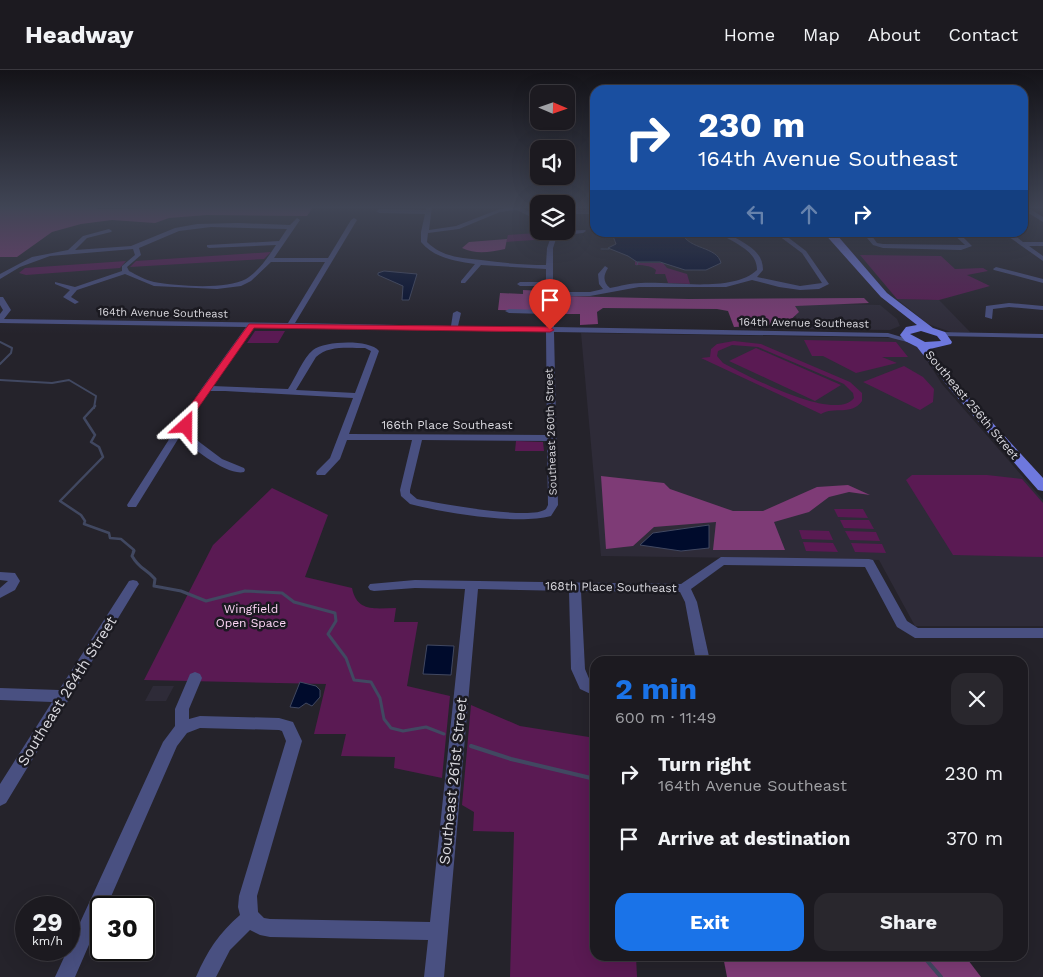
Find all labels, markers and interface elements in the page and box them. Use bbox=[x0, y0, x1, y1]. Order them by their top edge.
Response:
text: Headway bbox=[25, 21, 134, 49]
text: Home bbox=[724, 24, 775, 45]
text: Map bbox=[803, 24, 840, 45]
text: About bbox=[868, 24, 920, 45]
text: Contact bbox=[948, 24, 1018, 45]
north arrow bbox=[530, 85, 575, 130]
map controls bbox=[530, 85, 575, 240]
text: 230 m bbox=[698, 104, 805, 146]
icon: right bbox=[615, 105, 680, 170]
button: sound bbox=[530, 140, 575, 185]
text: 164th Avenue Southeast bbox=[698, 146, 958, 171]
button: layers bbox=[530, 195, 575, 240]
icon: left bbox=[742, 200, 770, 228]
icon: ahead bbox=[795, 200, 823, 228]
icon: right bbox=[848, 200, 876, 228]
pin bbox=[529, 279, 571, 330]
icon: arrive bbox=[536, 286, 564, 314]
street label: 164th Avenue Southeast bbox=[98, 305, 228, 321]
street label: 164th Avenue Southeast bbox=[739, 315, 869, 331]
street label: Southeast 256th Street bbox=[922, 348, 1022, 462]
street label: Southeast 260th Street bbox=[542, 368, 560, 496]
position arrow bbox=[159, 399, 211, 451]
street label: 166th Place Southeast bbox=[381, 418, 513, 432]
street label: 168th Place Southeast bbox=[545, 579, 677, 595]
park label: Wingfield Open Space bbox=[216, 602, 286, 630]
street label: Southeast 264th Street bbox=[14, 612, 121, 769]
text: 2 min bbox=[615, 671, 697, 706]
button: close bbox=[951, 673, 1003, 725]
street label: Southeast 261st Street bbox=[435, 696, 471, 866]
text: 600 m · 11:49 bbox=[615, 708, 716, 727]
text: Turn right bbox=[658, 753, 751, 776]
icon: right bbox=[615, 760, 643, 788]
text: 230 m bbox=[944, 762, 1003, 785]
text: 164th Avenue Southeast bbox=[658, 776, 847, 795]
icon: arrive bbox=[615, 825, 643, 853]
text: Arrive at destination bbox=[658, 827, 850, 850]
text: 370 m bbox=[946, 827, 1003, 850]
button: Exit bbox=[615, 893, 804, 951]
button: Share bbox=[814, 893, 1003, 951]
speed limit sign: 30 bbox=[90, 896, 155, 961]
text: 29 bbox=[32, 908, 63, 937]
text: km/h bbox=[32, 934, 63, 948]

